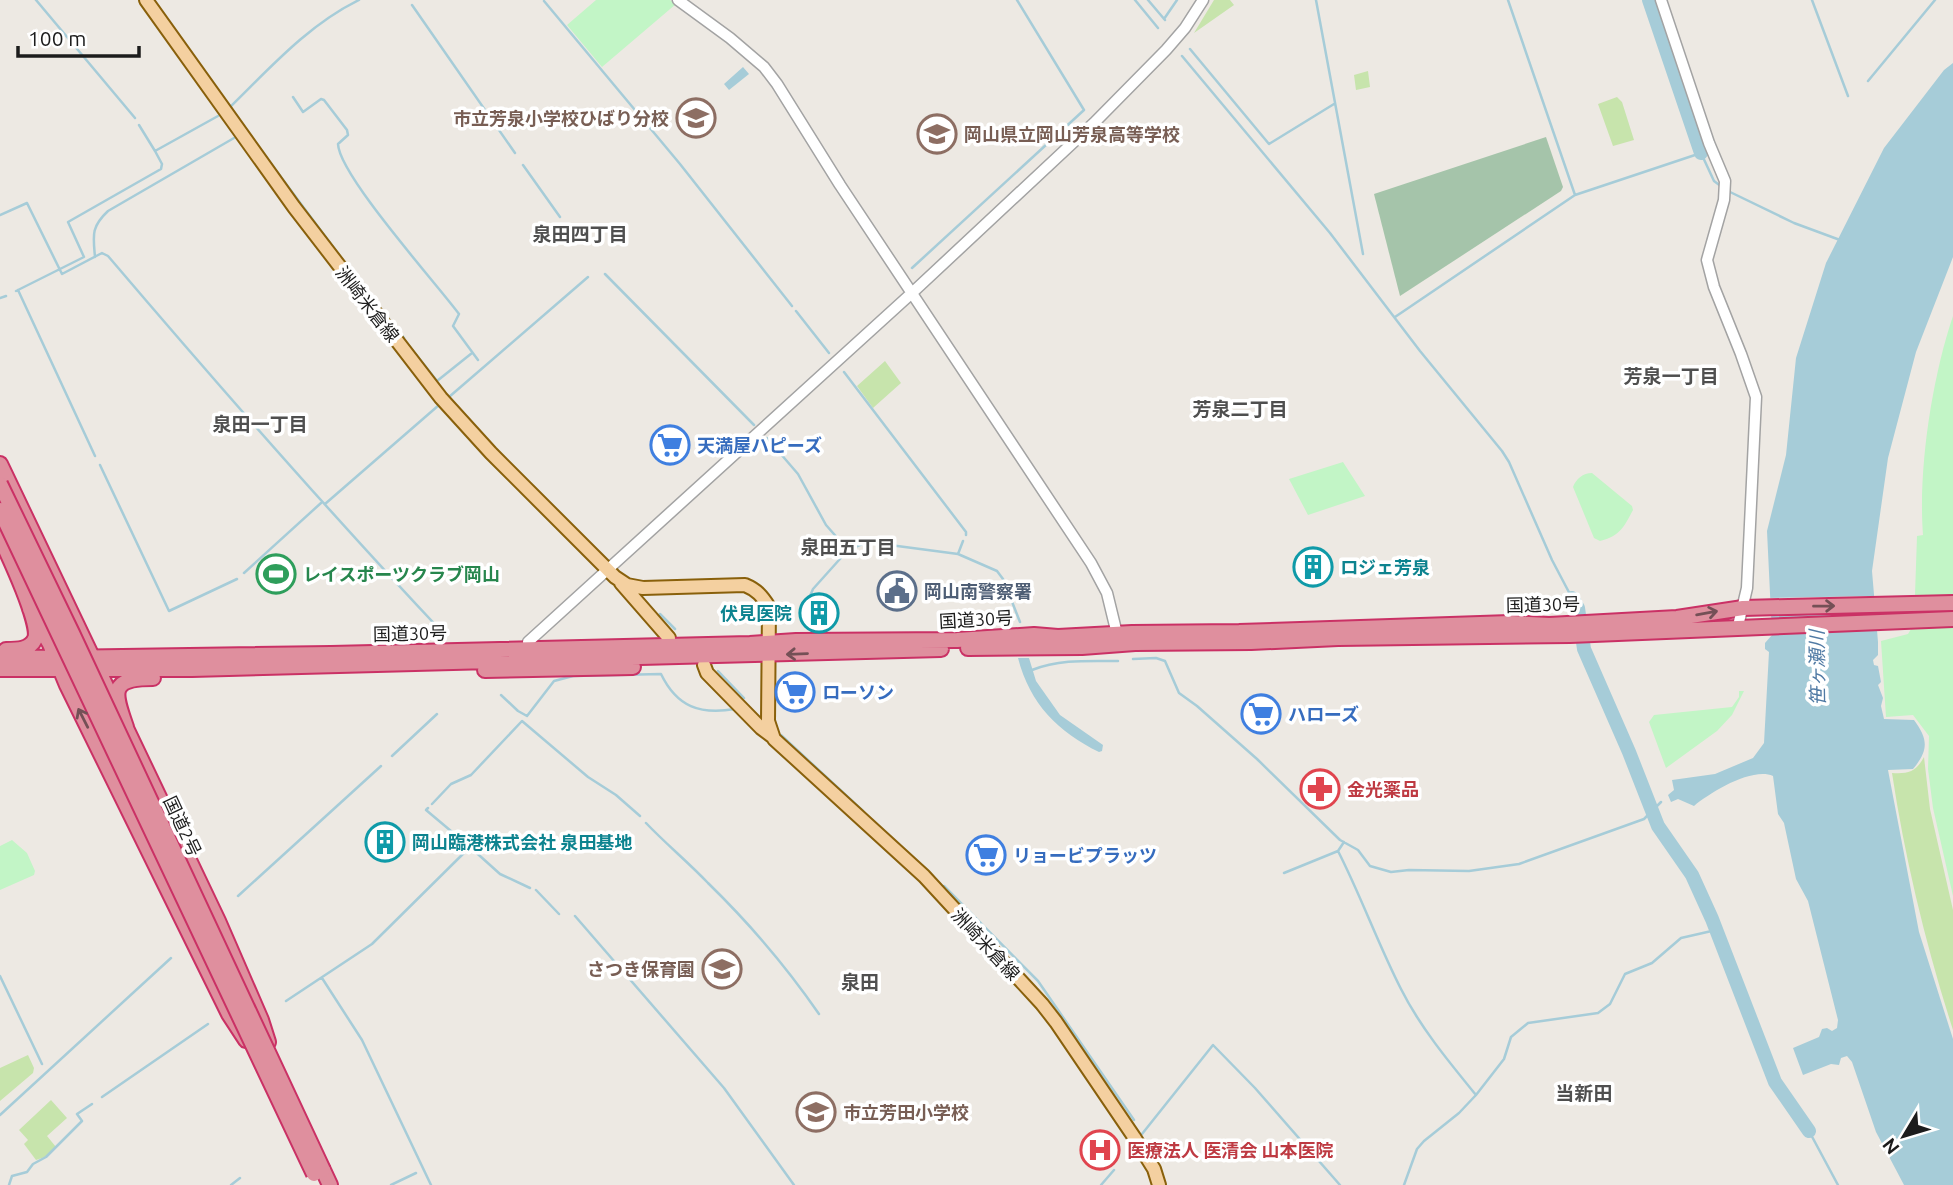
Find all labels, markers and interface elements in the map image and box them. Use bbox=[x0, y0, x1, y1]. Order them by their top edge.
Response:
scale bar bbox=[18, 14, 138, 58]
text: 100 m bbox=[28, 26, 86, 50]
school or university icon: 市立芳泉小学校ひばり分校 bbox=[675, 97, 717, 139]
place label: 市立芳泉小学校ひばり分校 bbox=[453, 108, 669, 128]
school or university icon: 岡山県立岡山芳泉高等学校 bbox=[916, 113, 958, 155]
place label: 岡山県立岡山芳泉高等学校 bbox=[964, 124, 1180, 144]
district label: 泉田四丁目 bbox=[532, 223, 628, 245]
street label: 洲崎米倉線 bbox=[332, 262, 404, 346]
district label: 芳泉一丁目 bbox=[1623, 365, 1719, 387]
district label: 芳泉二丁目 bbox=[1192, 398, 1288, 420]
district label: 泉田一丁目 bbox=[212, 413, 308, 435]
supermarket icon: 天満屋ハピーズ bbox=[649, 424, 691, 466]
place label: 天満屋ハピーズ bbox=[697, 435, 822, 455]
district label: 泉田五丁目 bbox=[800, 536, 896, 558]
building icon: ロジェ芳泉 bbox=[1292, 546, 1334, 588]
sports icon: レイスポーツクラブ岡山 bbox=[255, 553, 297, 595]
place label: ロジェ芳泉 bbox=[1340, 557, 1430, 577]
place label: レイスポーツクラブ岡山 bbox=[303, 564, 500, 584]
public building icon: 岡山南警察署 bbox=[876, 570, 918, 612]
place label: 岡山南警察署 bbox=[924, 581, 1032, 601]
building icon: 伏見医院 bbox=[798, 592, 840, 634]
street label: 国道30号 bbox=[1506, 593, 1580, 615]
one-way arrow bbox=[1812, 599, 1835, 613]
place label: 伏見医院 bbox=[720, 603, 792, 623]
one-way arrow bbox=[1695, 606, 1718, 619]
street label: 国道30号 bbox=[938, 607, 1014, 631]
street label: 国道30号 bbox=[373, 622, 447, 644]
water label: 笹ヶ瀬川 bbox=[1805, 628, 1829, 706]
one-way arrow bbox=[785, 647, 808, 661]
supermarket icon: ローソン bbox=[774, 671, 816, 713]
place label: ローソン bbox=[822, 682, 894, 702]
supermarket icon: ハローズ bbox=[1240, 693, 1282, 735]
place label: ハローズ bbox=[1288, 704, 1359, 724]
one-way arrow bbox=[76, 708, 90, 728]
pharmacy icon: 金光薬品 bbox=[1299, 768, 1341, 810]
place label: 金光薬品 bbox=[1347, 779, 1419, 799]
street label: 国道2号 bbox=[160, 793, 206, 859]
building icon: 岡山臨港株式会社 泉田基地 bbox=[364, 821, 406, 863]
place label: 岡山臨港株式会社 泉田基地 bbox=[412, 832, 632, 852]
supermarket icon: リョービプラッツ bbox=[965, 834, 1007, 876]
place label: リョービプラッツ bbox=[1013, 845, 1157, 865]
street label: 洲崎米倉線 bbox=[948, 904, 1024, 984]
school or university icon: さつき保育園 bbox=[701, 948, 743, 990]
place label: さつき保育園 bbox=[587, 959, 695, 979]
district label: 泉田 bbox=[841, 971, 879, 993]
district label: 当新田 bbox=[1555, 1082, 1613, 1104]
school or university icon: 市立芳田小学校 bbox=[795, 1091, 837, 1133]
north arrow bbox=[1869, 1101, 1939, 1171]
place label: 市立芳田小学校 bbox=[843, 1102, 969, 1122]
hospital icon: 医療法人 医清会 山本医院 bbox=[1079, 1129, 1121, 1171]
text: N bbox=[1878, 1134, 1904, 1159]
place label: 医療法人 医清会 山本医院 bbox=[1127, 1140, 1334, 1160]

